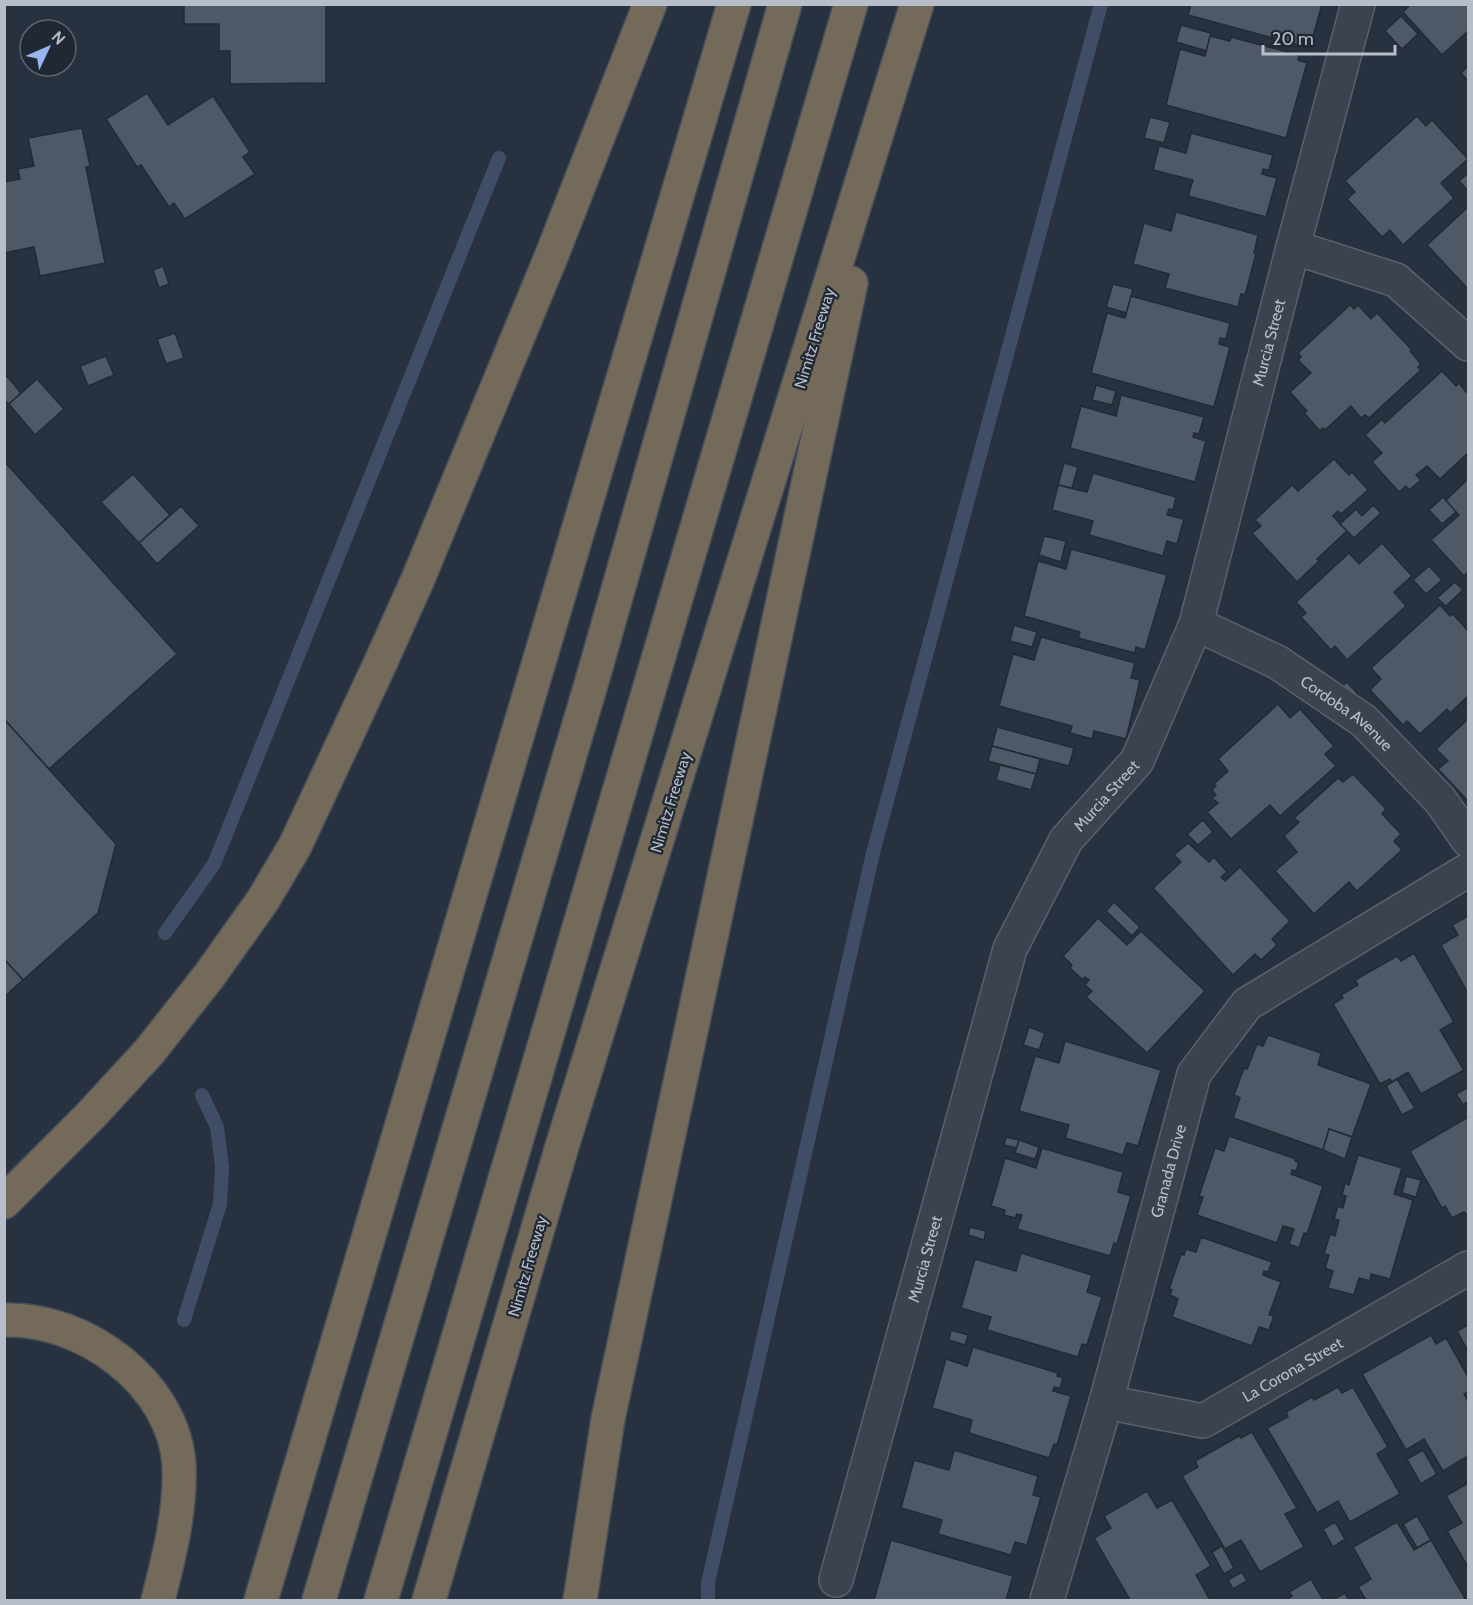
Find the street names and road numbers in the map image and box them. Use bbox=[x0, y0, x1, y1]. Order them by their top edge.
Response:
street label: Nimitz Freeway bbox=[790, 285, 839, 391]
street label: Murcia Street bbox=[1249, 297, 1289, 388]
street label: Cordoba Avenue bbox=[1297, 672, 1396, 755]
street label: Nimitz Freeway bbox=[646, 749, 695, 855]
street label: Murcia Street bbox=[1070, 756, 1144, 835]
street label: Granada Drive bbox=[1147, 1122, 1190, 1220]
street label: Nimitz Freeway bbox=[504, 1213, 551, 1319]
street label: Murcia Street bbox=[904, 1213, 946, 1305]
street label: La Corona Street bbox=[1239, 1333, 1347, 1406]

